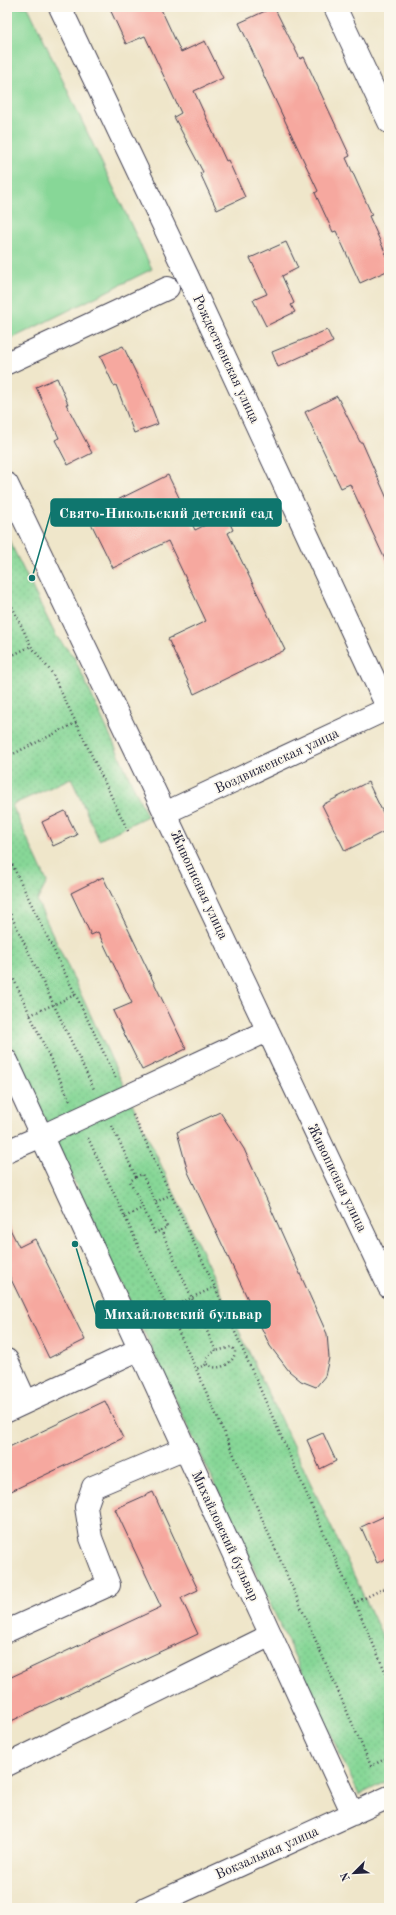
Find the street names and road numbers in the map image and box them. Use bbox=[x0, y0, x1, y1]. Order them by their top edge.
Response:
street label: Рождественская улица bbox=[190, 293, 262, 425]
street label: Воздвиженская улица bbox=[213, 726, 341, 796]
street label: Живописная улица bbox=[168, 828, 230, 942]
street label: Живописная улица bbox=[305, 1122, 369, 1234]
street label: Михайловский бульвар bbox=[189, 1469, 261, 1603]
street label: Вокзальная улица bbox=[213, 1824, 321, 1882]

